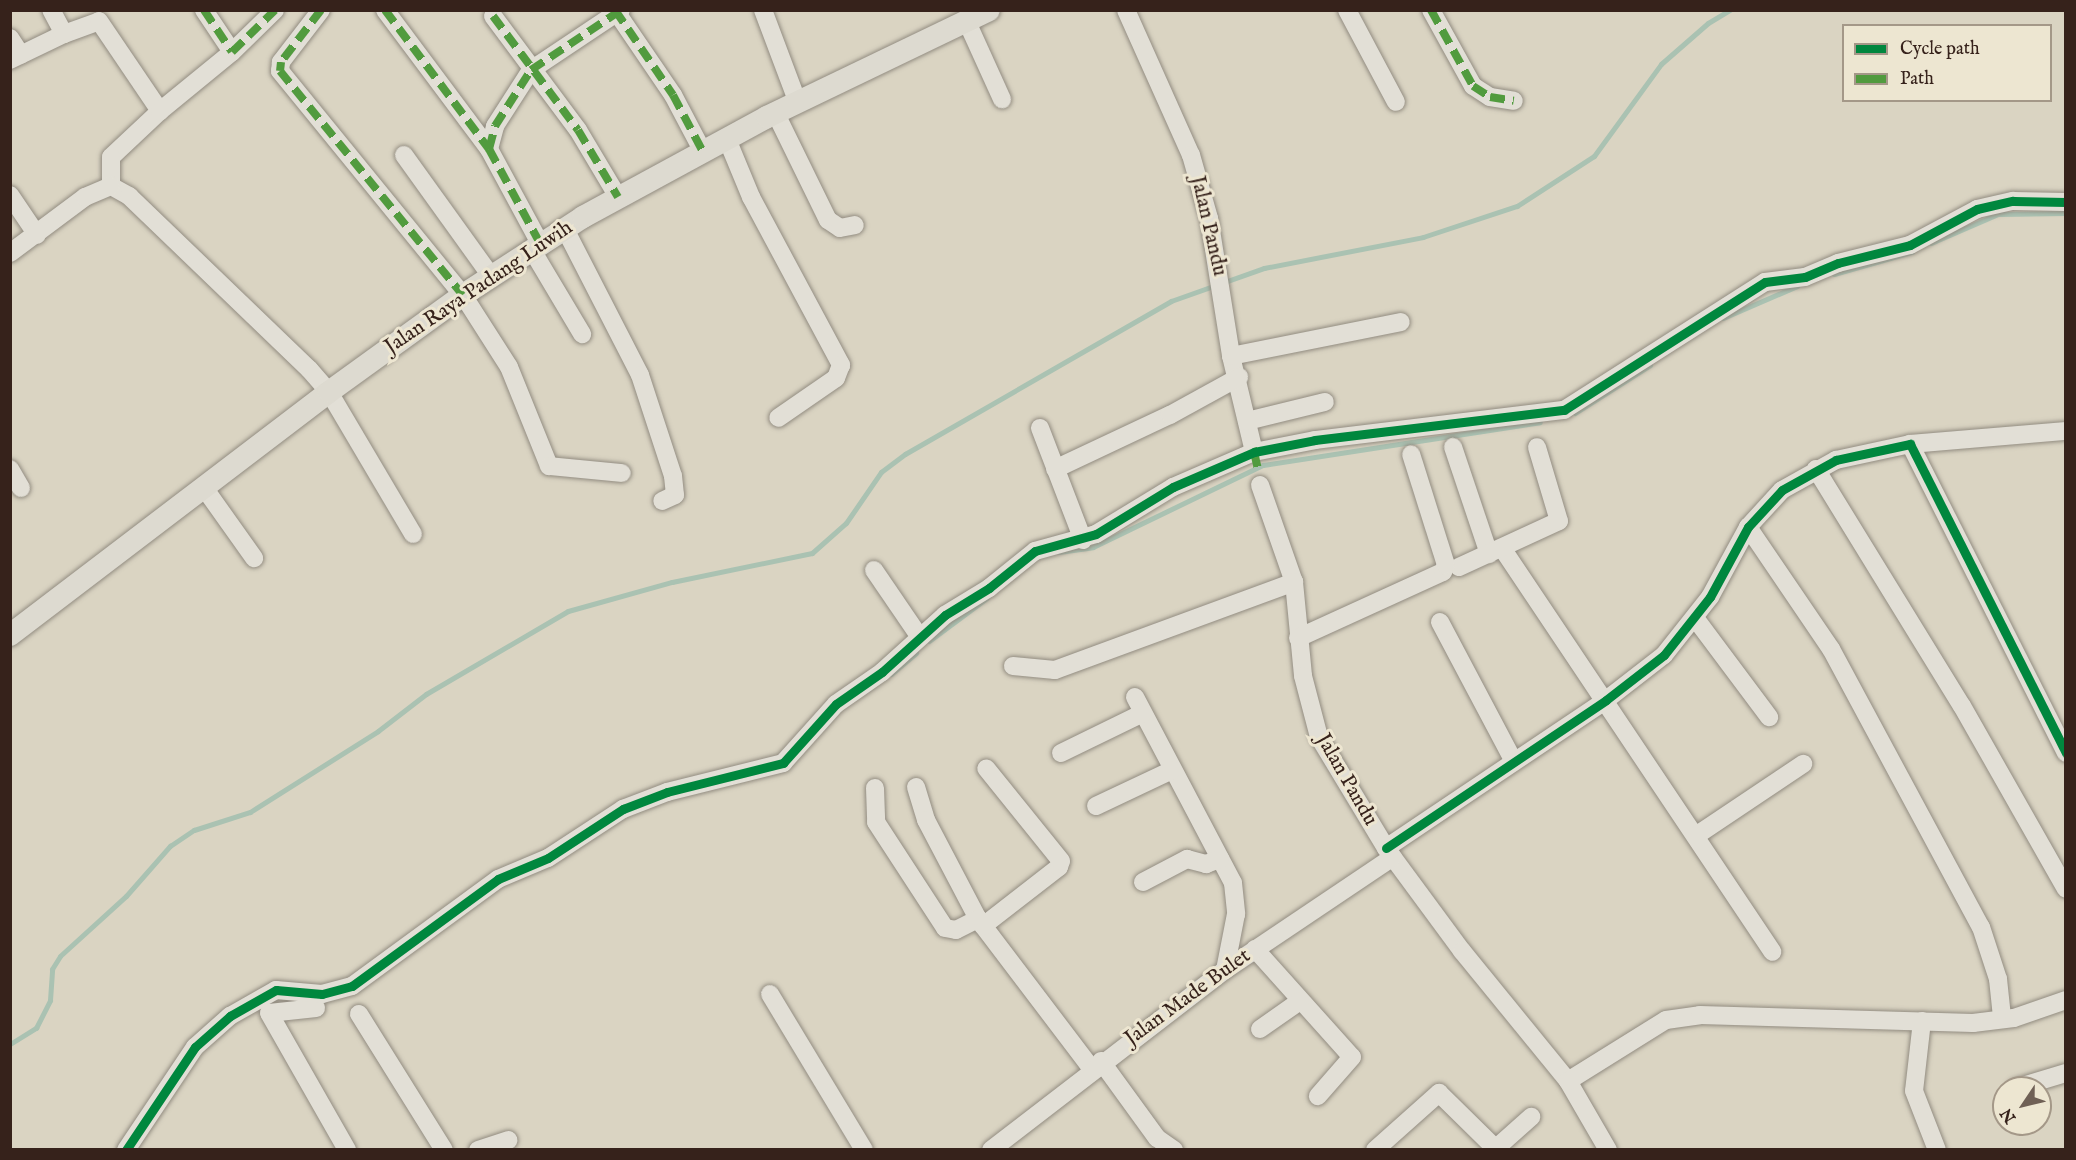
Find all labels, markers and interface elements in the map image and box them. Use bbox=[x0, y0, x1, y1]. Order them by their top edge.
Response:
legend bbox=[1842, 24, 2052, 102]
text: Cycle path bbox=[1900, 38, 1980, 61]
text: Path bbox=[1900, 68, 1934, 91]
street label: Jalan Pandu bbox=[1184, 173, 1232, 279]
street label: Jalan Raya Padang Luwih bbox=[380, 216, 578, 360]
street label: Jalan Pandu bbox=[1310, 730, 1382, 830]
street label: Jalan Made Bulet bbox=[1120, 944, 1256, 1052]
north arrow bbox=[1992, 1076, 2052, 1136]
text: N bbox=[1997, 1104, 2021, 1127]

